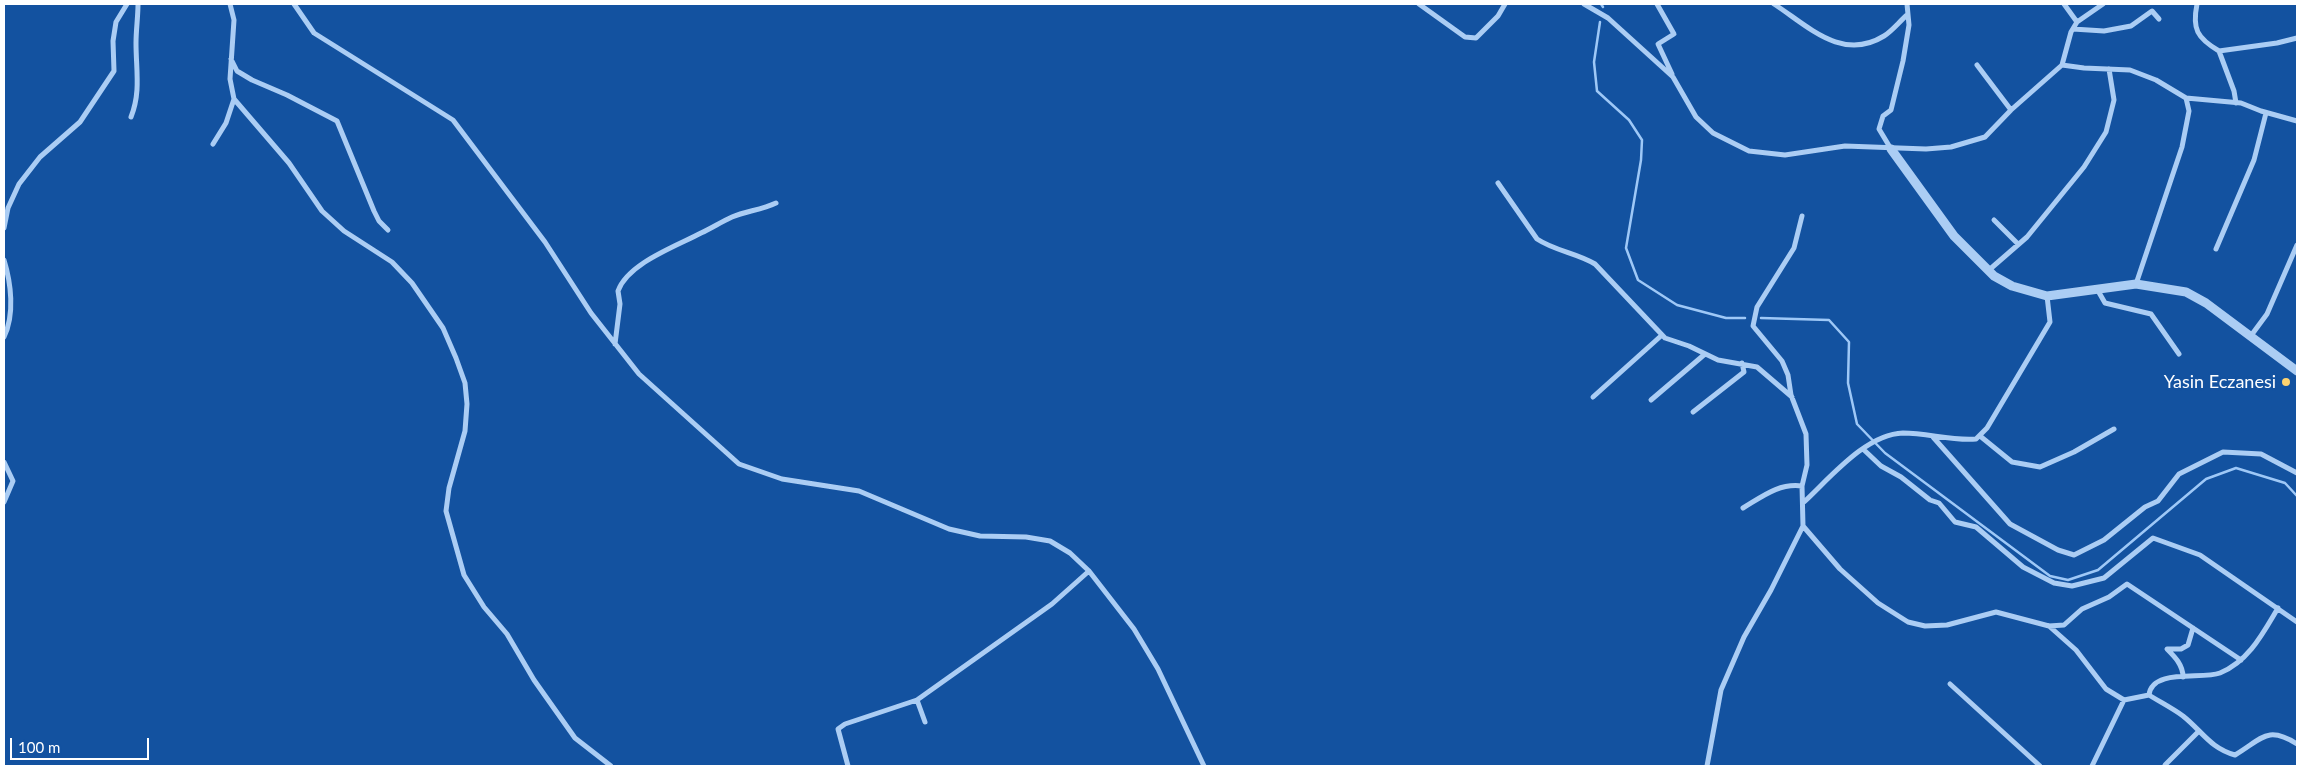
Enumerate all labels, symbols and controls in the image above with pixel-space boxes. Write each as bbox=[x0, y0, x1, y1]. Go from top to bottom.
place label: Yasin Eczanesi bbox=[2164, 371, 2276, 393]
marker: Yasin Eczanesi bbox=[2280, 376, 2292, 388]
scale bar bbox=[12, 728, 151, 760]
text: 100 m bbox=[18, 738, 60, 756]

